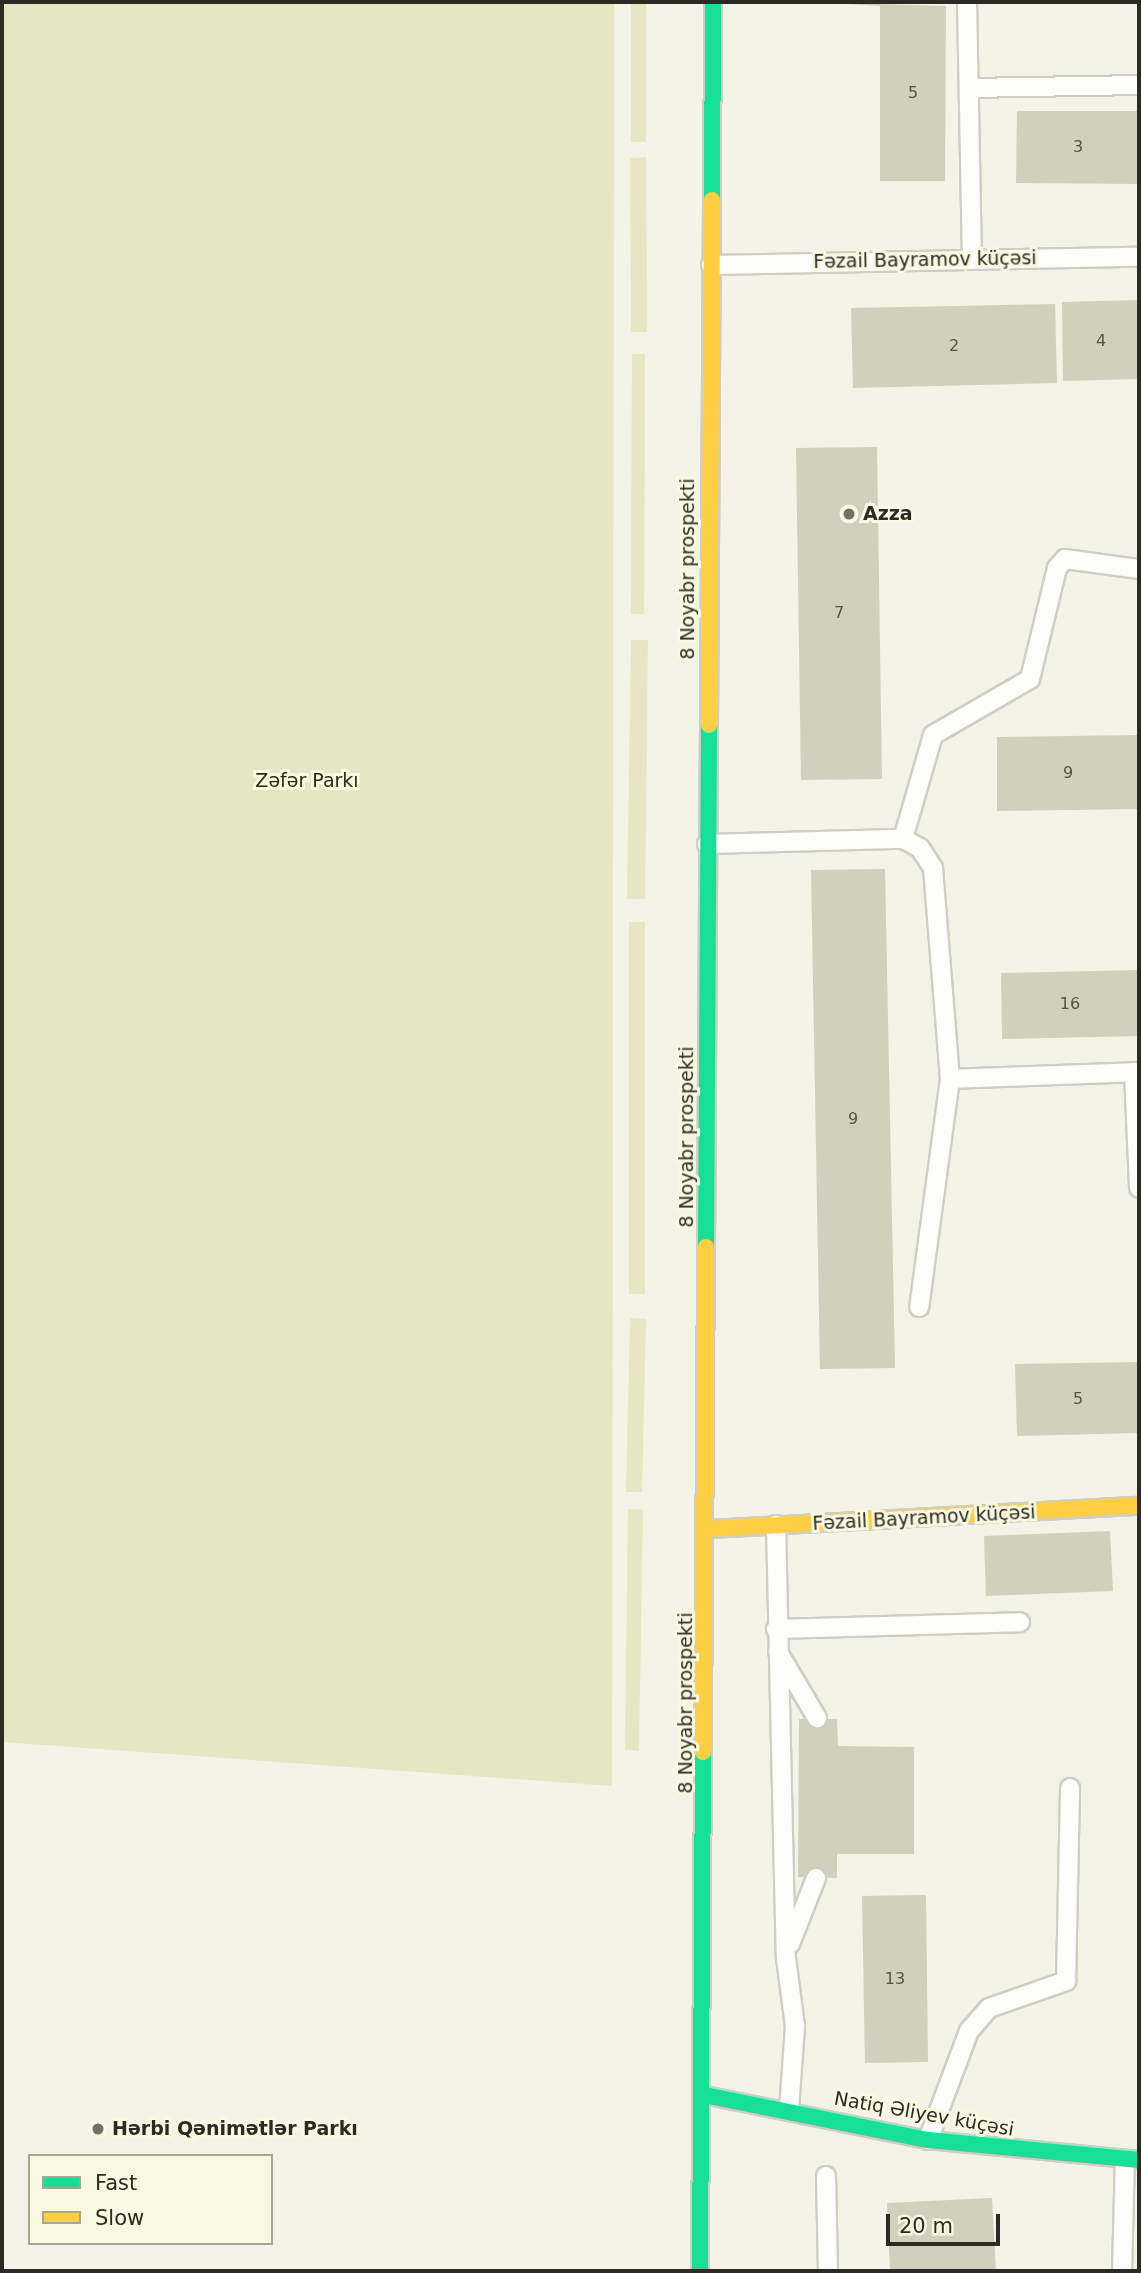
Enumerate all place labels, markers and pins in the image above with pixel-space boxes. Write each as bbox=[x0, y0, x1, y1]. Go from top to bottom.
place label: Azza bbox=[863, 503, 913, 525]
marker: Azza bbox=[841, 506, 857, 522]
place label: Hərbi Qənimətlər Parkı bbox=[112, 2118, 358, 2140]
marker: Hərbi Qənimətlər Parkı bbox=[90, 2121, 106, 2137]

